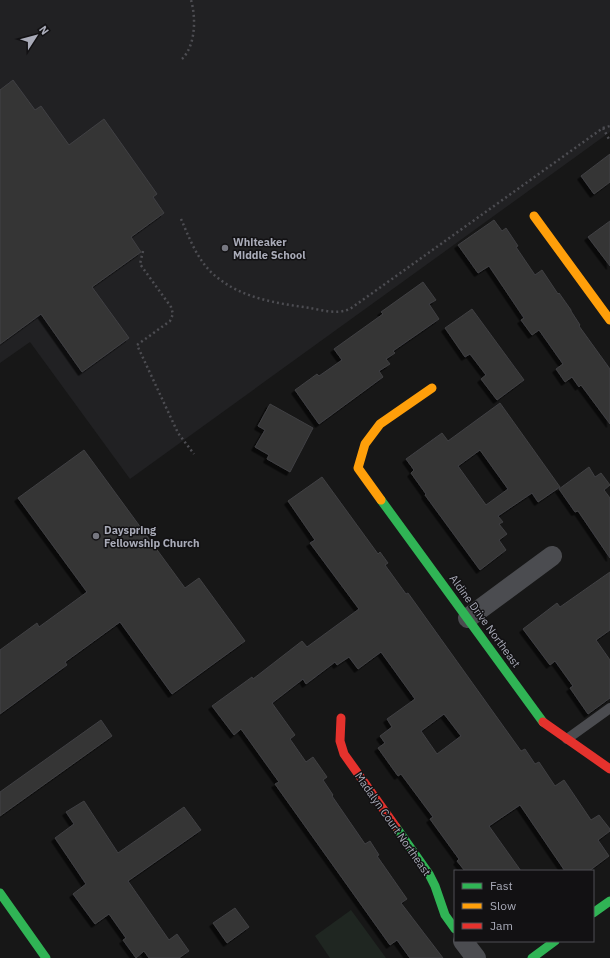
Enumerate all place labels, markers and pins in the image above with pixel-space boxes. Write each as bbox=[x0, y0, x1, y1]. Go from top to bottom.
place label: Whiteaker Middle School bbox=[233, 235, 306, 262]
marker: Whiteaker Middle School bbox=[220, 243, 230, 253]
place label: Dayspring Fellowship Church bbox=[104, 523, 200, 550]
marker: Dayspring Fellowship Church bbox=[91, 531, 101, 541]

